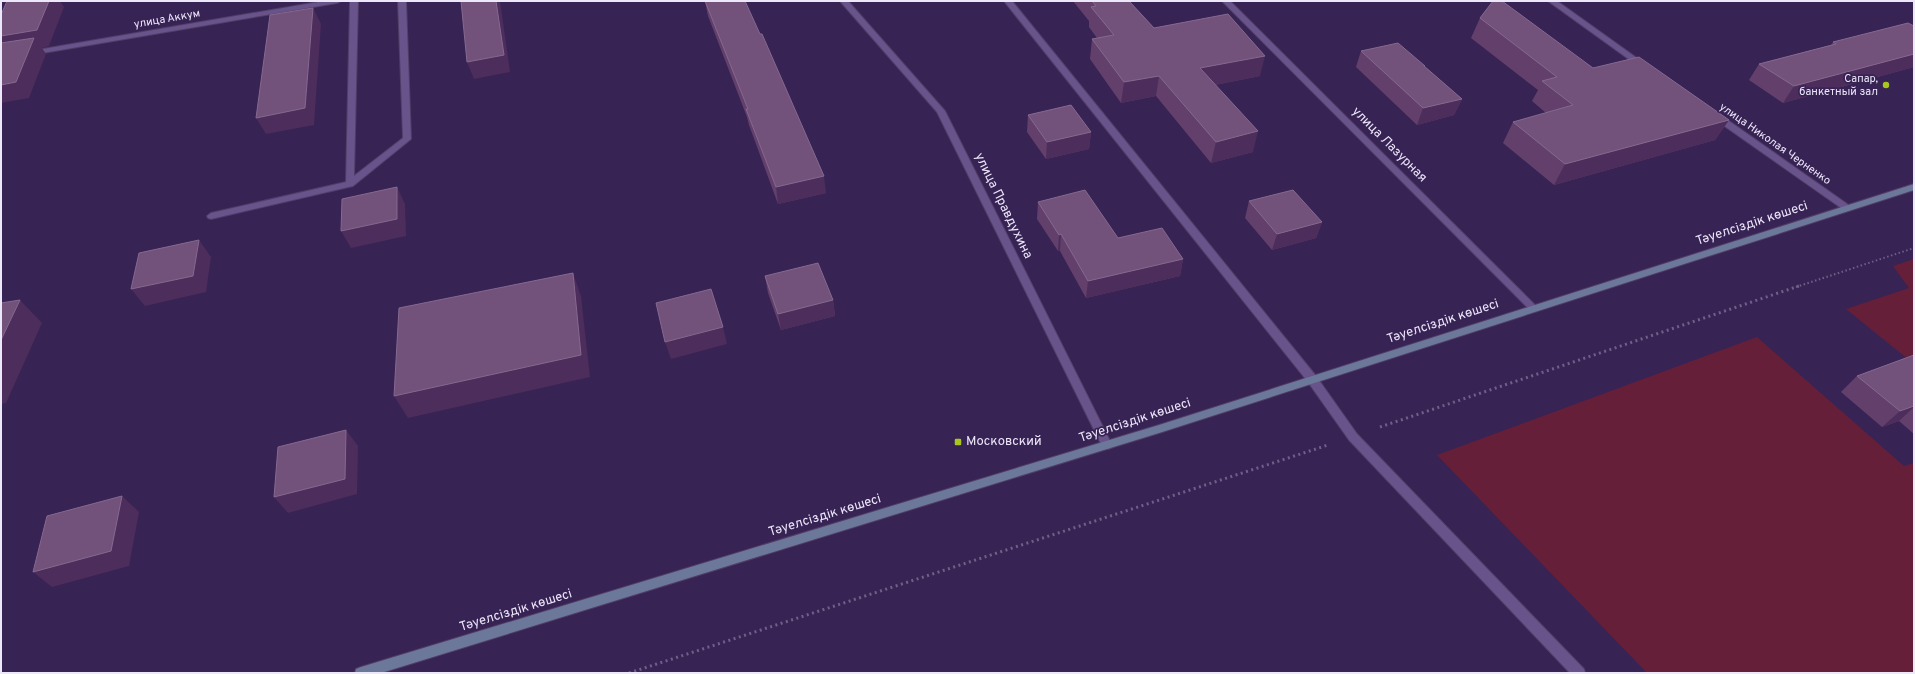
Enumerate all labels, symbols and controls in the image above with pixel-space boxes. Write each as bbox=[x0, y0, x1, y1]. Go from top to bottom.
street label: улица Аккум bbox=[133, 6, 201, 32]
place label: Сапар, банкетный зал bbox=[1799, 72, 1879, 99]
marker: Сапар, банкетный зал bbox=[1881, 80, 1891, 90]
street label: улица Николая Черненко bbox=[1716, 100, 1834, 188]
street label: улица Лазурная bbox=[1348, 104, 1430, 186]
street label: улица Правдухина bbox=[970, 150, 1036, 262]
street label: Тәуелсіздік көшесі bbox=[1694, 198, 1810, 250]
street label: Тәуелсіздік көшесі bbox=[1385, 296, 1501, 348]
street label: Тәуелсіздік көшесі bbox=[1077, 395, 1193, 447]
place label: Московский bbox=[966, 434, 1042, 450]
marker: Московский bbox=[953, 437, 963, 447]
street label: Тәуелсіздік көшесі bbox=[767, 491, 883, 541]
street label: Тәуелсіздік көшесі bbox=[458, 586, 574, 636]

